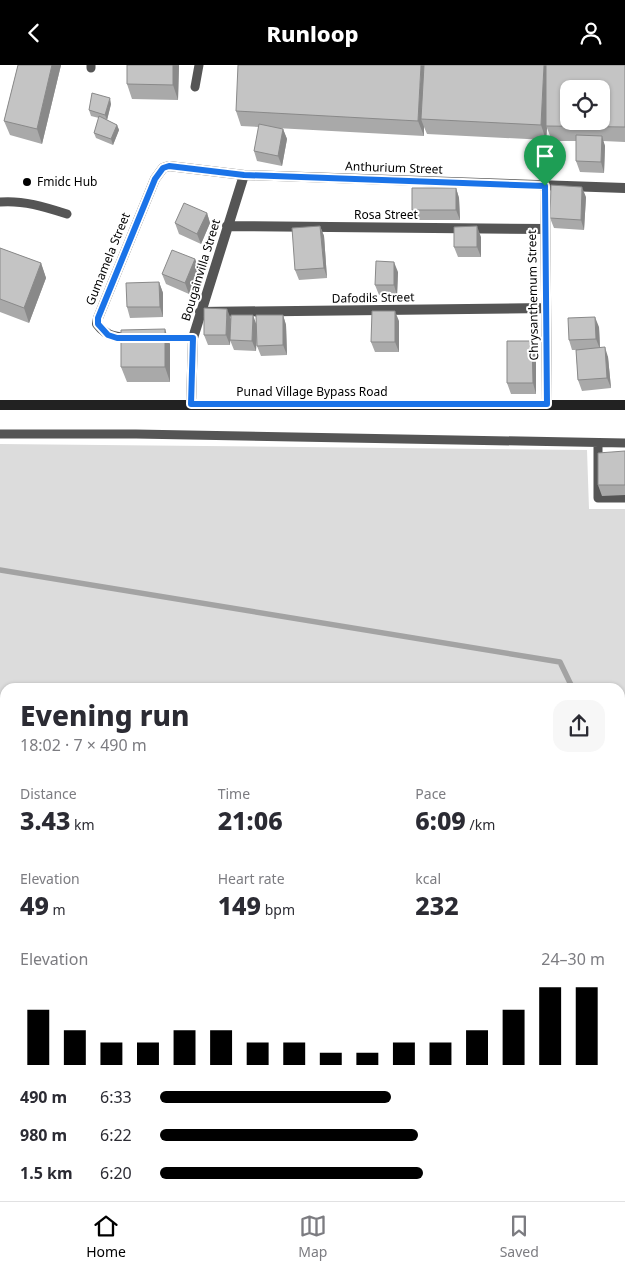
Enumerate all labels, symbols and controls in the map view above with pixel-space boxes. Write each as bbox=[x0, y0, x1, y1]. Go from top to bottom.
text: Runloop bbox=[266, 18, 359, 48]
icon: back bbox=[20, 19, 48, 47]
icon: person bbox=[577, 19, 605, 47]
map controls bbox=[560, 80, 610, 130]
button: locate bbox=[560, 80, 610, 130]
pin bbox=[524, 135, 566, 186]
icon: arrive bbox=[531, 142, 559, 170]
street label: Anthurium Street bbox=[345, 157, 444, 178]
place label: Fmidc Hub bbox=[37, 173, 98, 190]
marker: Fmidc Hub bbox=[21, 176, 33, 188]
street label: Rosa Street bbox=[354, 206, 419, 223]
street label: Gumamela Street bbox=[81, 209, 134, 308]
street label: Bougainvilla Street bbox=[177, 216, 224, 323]
street label: Chrysanthemum Street bbox=[523, 229, 542, 361]
street label: Dafodils Street bbox=[331, 288, 415, 307]
street label: Punad Village Bypass Road bbox=[236, 383, 388, 400]
text: Evening run bbox=[20, 696, 189, 734]
button: share bbox=[553, 700, 605, 752]
text: 18:02 · 7 × 490 m bbox=[20, 734, 147, 756]
text: Distance bbox=[20, 784, 77, 803]
text: Time bbox=[218, 784, 250, 803]
text: Pace bbox=[415, 784, 446, 803]
text: 3.43 bbox=[20, 803, 70, 837]
text: 21:06 bbox=[218, 803, 283, 837]
text: 6:09 bbox=[415, 803, 466, 837]
text: km bbox=[70, 815, 95, 834]
text: /km bbox=[466, 815, 495, 834]
text: Elevation bbox=[20, 869, 80, 888]
text: Heart rate bbox=[218, 869, 285, 888]
text: kcal bbox=[415, 869, 441, 888]
text: 49 bbox=[20, 888, 49, 922]
text: 149 bbox=[218, 888, 261, 922]
text: 232 bbox=[415, 888, 459, 922]
text: m bbox=[49, 900, 66, 919]
text: bpm bbox=[261, 900, 295, 919]
text: Elevation bbox=[20, 948, 88, 970]
text: 24–30 m bbox=[541, 948, 605, 970]
text: 490 m bbox=[20, 1086, 67, 1108]
text: 6:33 bbox=[100, 1086, 132, 1108]
text: 980 m bbox=[20, 1124, 67, 1146]
text: 6:22 bbox=[100, 1124, 132, 1146]
text: 1.5 km bbox=[20, 1162, 72, 1184]
text: 6:20 bbox=[100, 1162, 132, 1184]
tab: Home bbox=[86, 1212, 126, 1261]
tab: Map bbox=[298, 1212, 327, 1261]
tab: Saved bbox=[500, 1212, 539, 1261]

